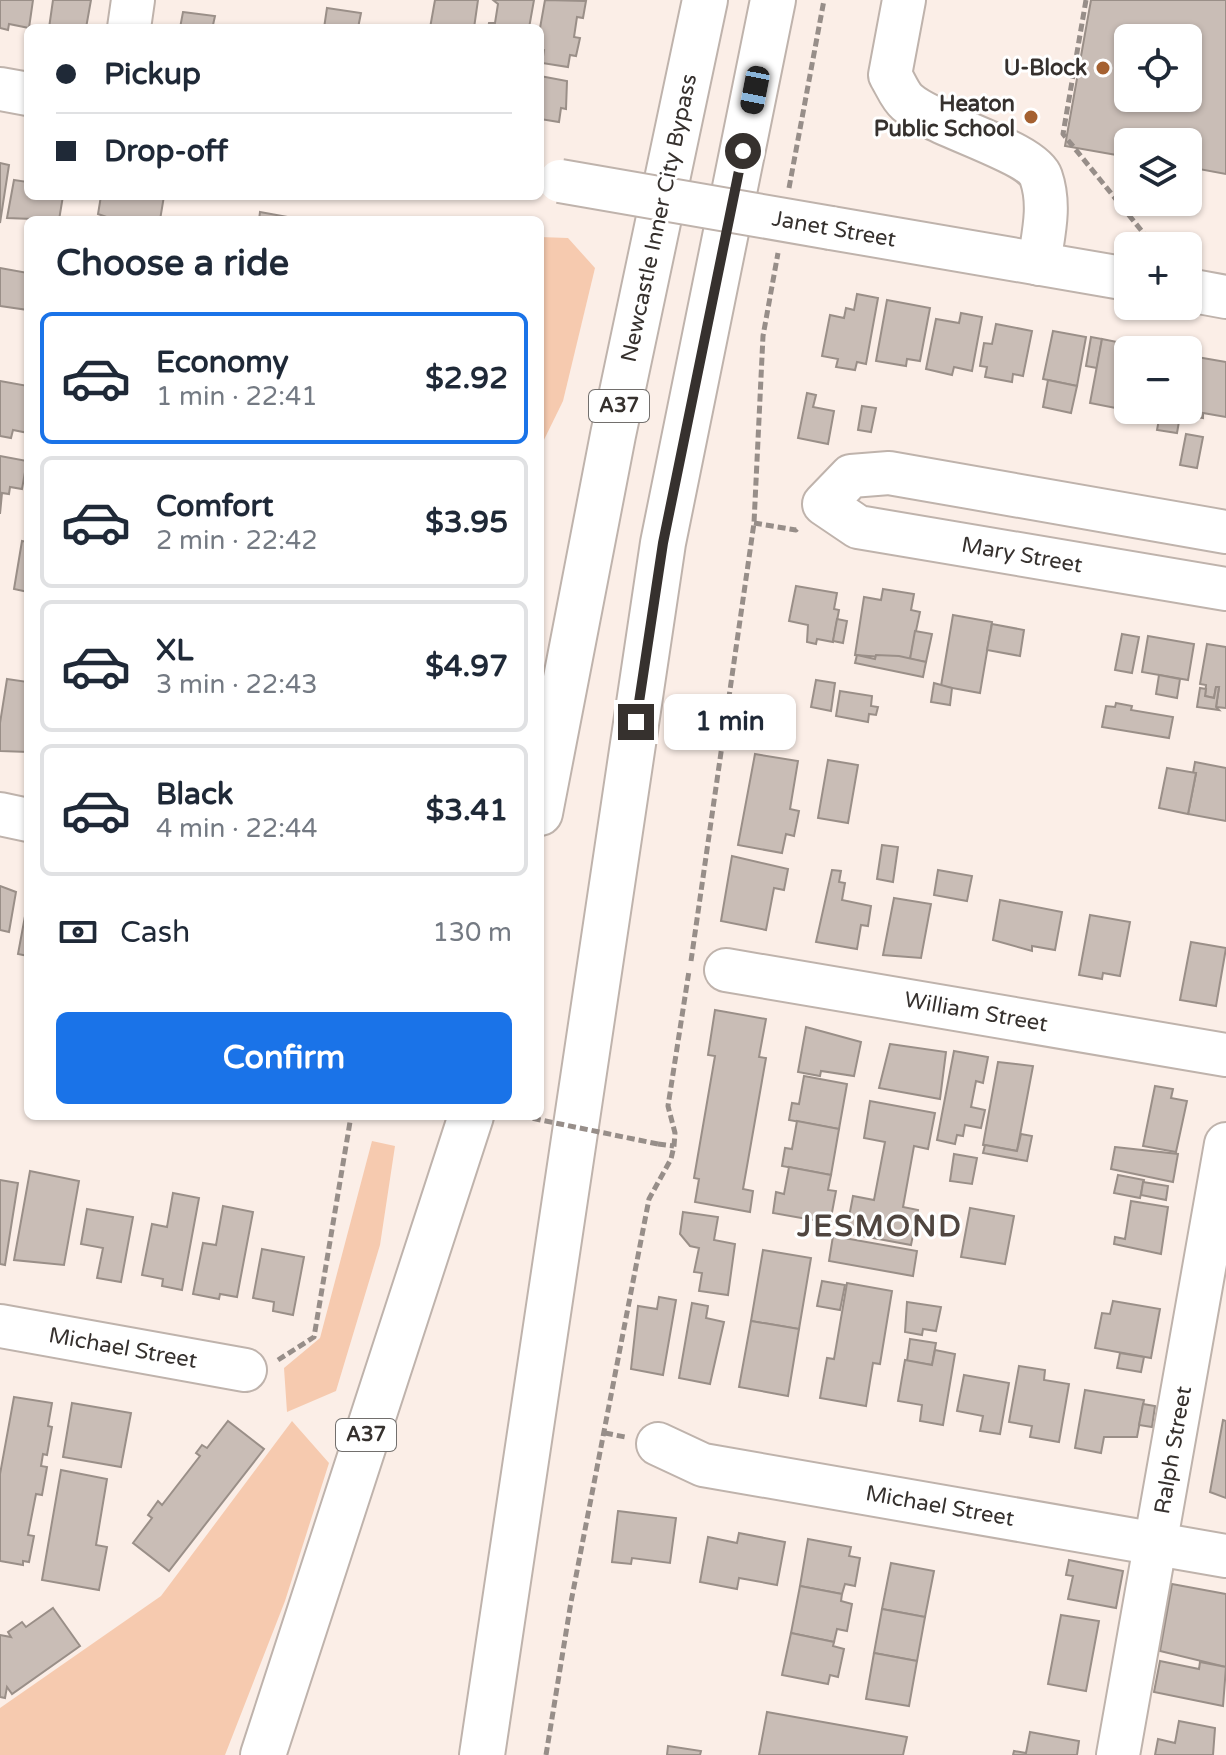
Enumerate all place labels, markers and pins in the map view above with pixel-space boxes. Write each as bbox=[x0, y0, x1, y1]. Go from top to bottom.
place label: U-Block bbox=[1004, 55, 1087, 81]
marker: U-Block bbox=[1094, 59, 1112, 77]
place label: Heaton Public School bbox=[874, 91, 1015, 142]
marker: Heaton Public School bbox=[1022, 108, 1040, 126]

